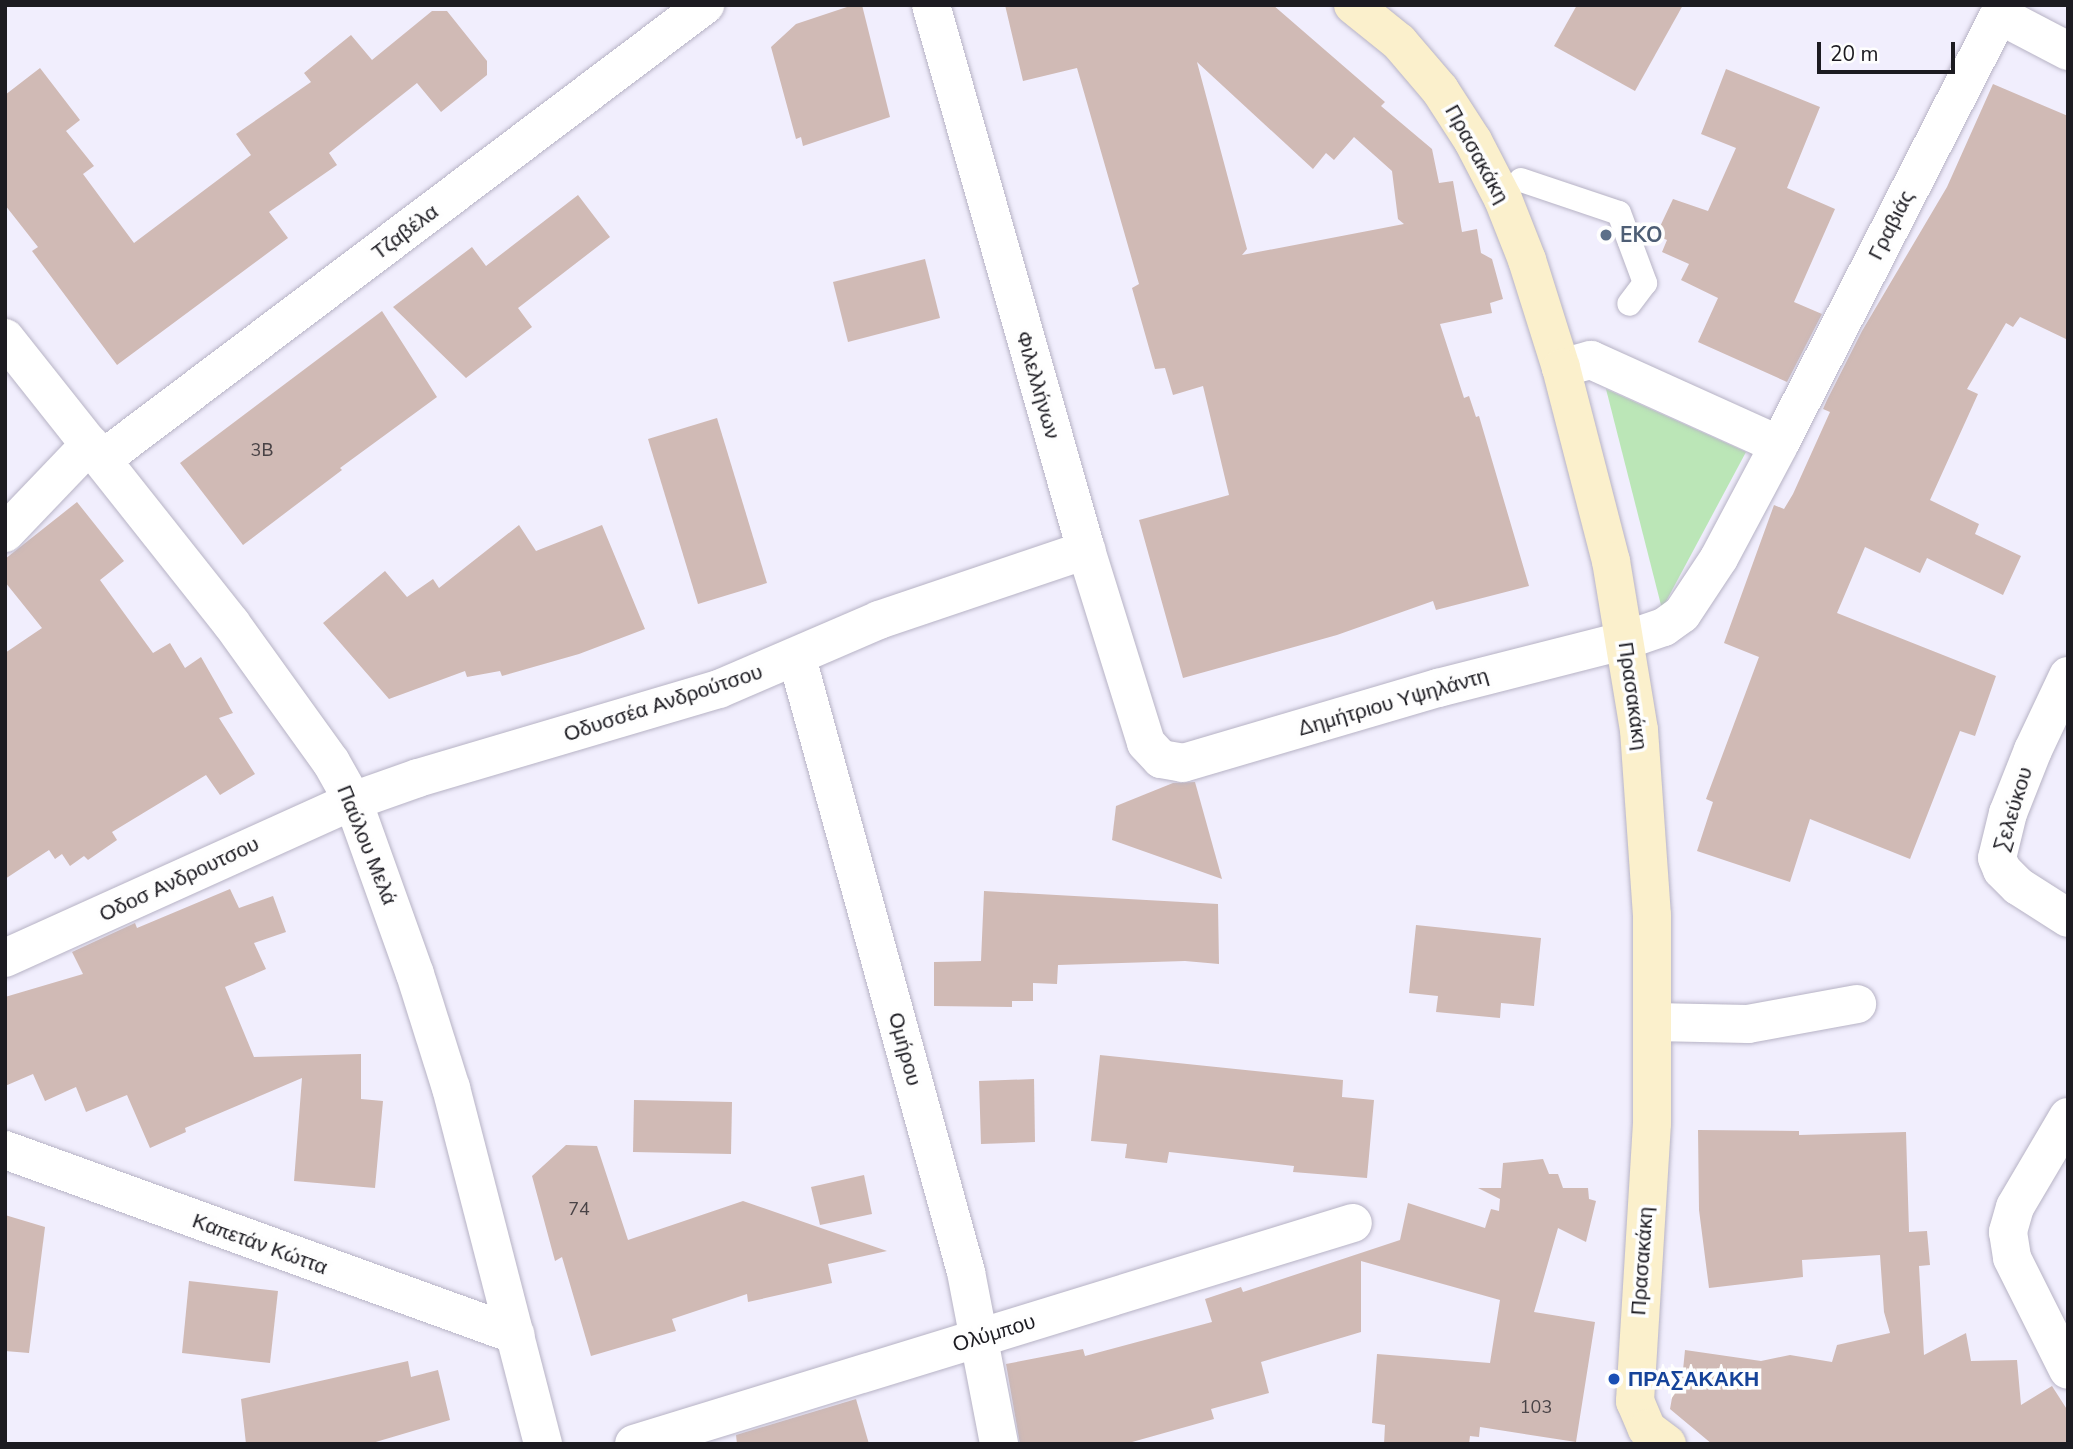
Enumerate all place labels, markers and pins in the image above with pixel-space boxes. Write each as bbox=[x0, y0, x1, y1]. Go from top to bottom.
place label: EKO bbox=[1620, 222, 1662, 248]
marker: EKO bbox=[1598, 227, 1614, 243]
place label: ΠΡΑΣΑΚΑΚΗ bbox=[1628, 1366, 1759, 1392]
marker: ΠΡΑΣΑΚΑΚΗ bbox=[1606, 1371, 1622, 1387]

